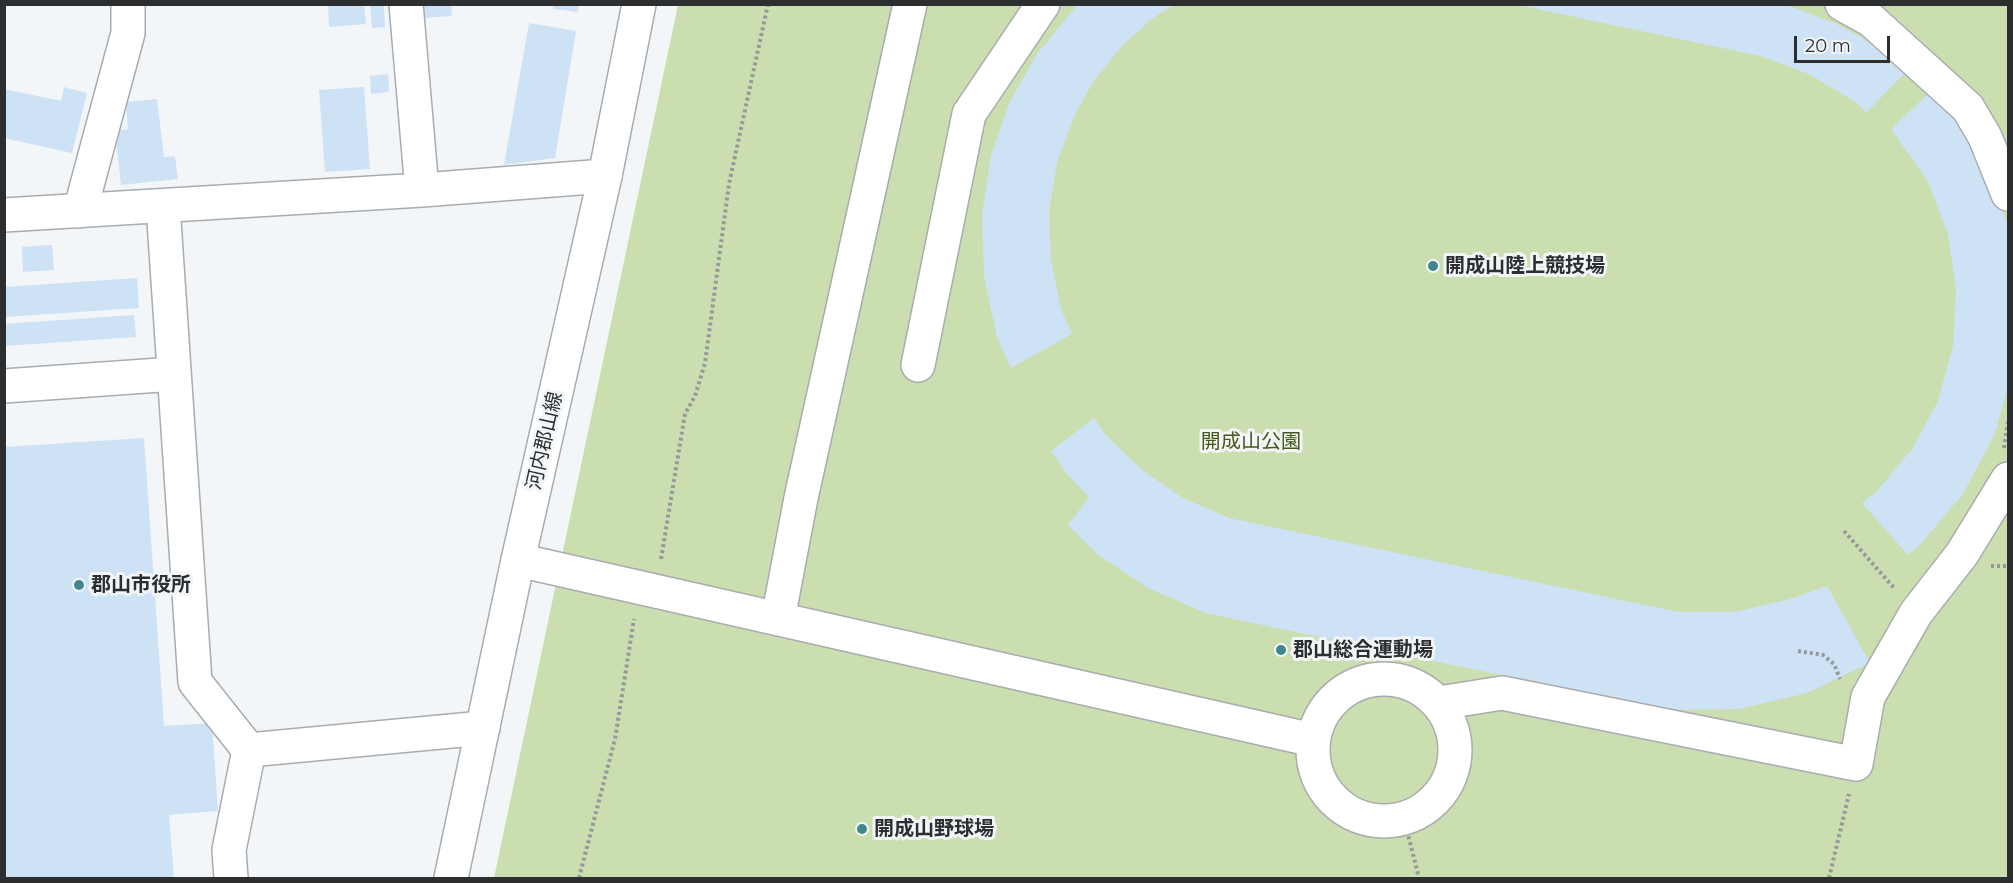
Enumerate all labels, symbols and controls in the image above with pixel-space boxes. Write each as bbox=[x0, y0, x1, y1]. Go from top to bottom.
scale bar bbox=[1797, 24, 1893, 62]
text: 20 m bbox=[1805, 35, 1851, 57]
place label: 開成山陸上競技場 bbox=[1445, 254, 1605, 278]
marker: 開成山陸上競技場 bbox=[1426, 259, 1440, 273]
street label: 河内郡山線 bbox=[522, 390, 568, 492]
park label: 開成山公園 bbox=[1201, 430, 1301, 454]
place label: 郡山市役所 bbox=[91, 573, 191, 597]
marker: 郡山市役所 bbox=[72, 578, 86, 592]
place label: 郡山総合運動場 bbox=[1293, 638, 1433, 662]
marker: 郡山総合運動場 bbox=[1274, 643, 1288, 657]
place label: 開成山野球場 bbox=[874, 817, 994, 841]
marker: 開成山野球場 bbox=[855, 822, 869, 836]

